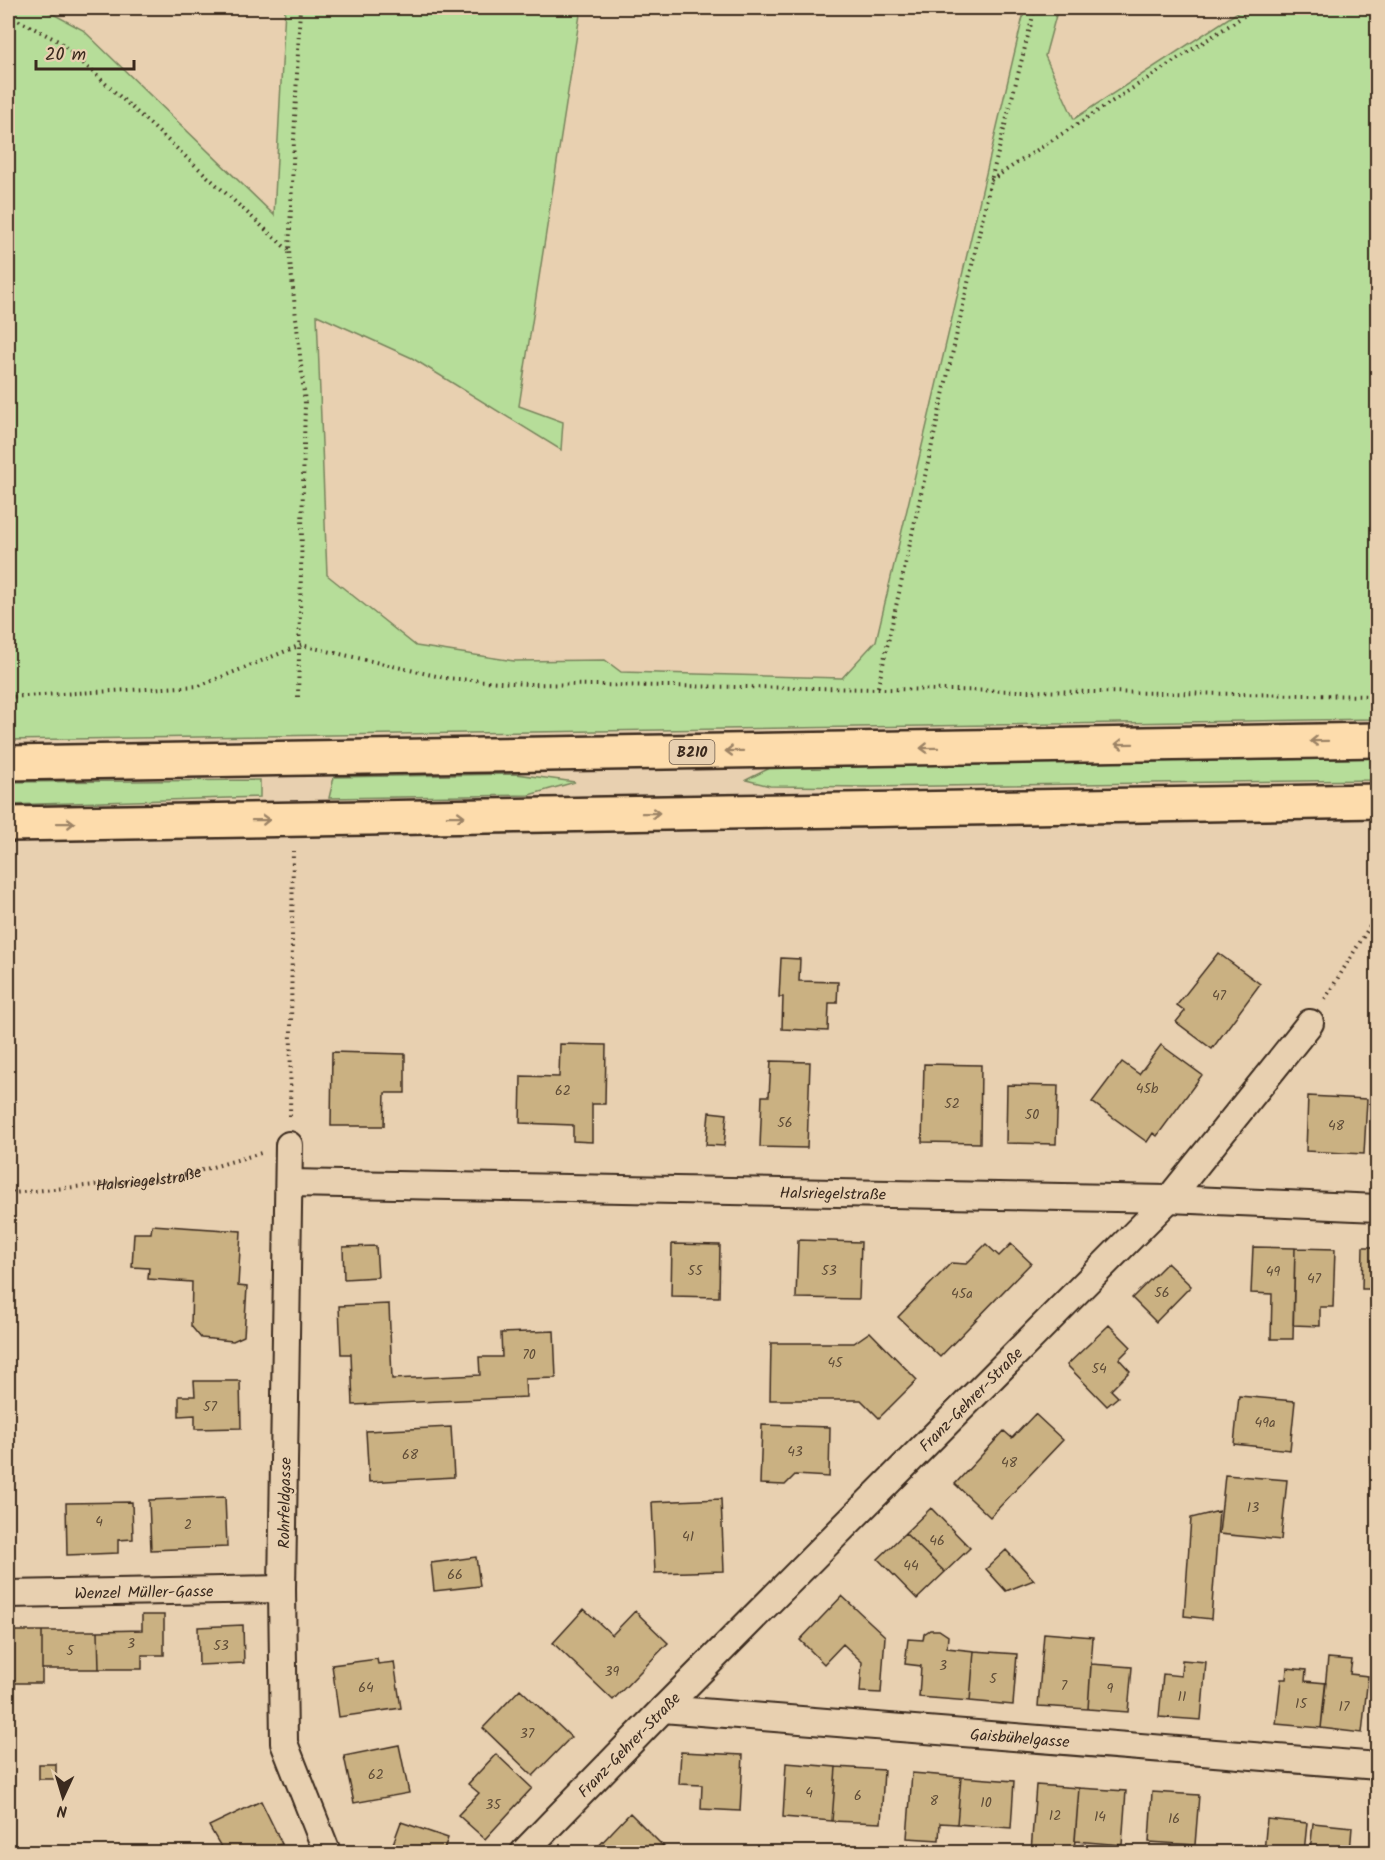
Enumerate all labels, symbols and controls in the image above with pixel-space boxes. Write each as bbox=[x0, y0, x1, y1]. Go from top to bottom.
scale bar bbox=[36, 33, 134, 71]
text: 20 m bbox=[45, 41, 86, 70]
one-way arrow bbox=[1310, 735, 1330, 747]
one-way arrow bbox=[1115, 738, 1135, 750]
road number: B210 bbox=[670, 740, 714, 764]
one-way arrow bbox=[920, 742, 940, 753]
one-way arrow bbox=[725, 745, 745, 757]
one-way arrow bbox=[640, 807, 660, 819]
one-way arrow bbox=[445, 810, 465, 822]
one-way arrow bbox=[250, 814, 270, 825]
one-way arrow bbox=[55, 817, 75, 829]
house number: 47 bbox=[1212, 985, 1227, 1007]
house number: 45b bbox=[1136, 1078, 1159, 1100]
house number: 62 bbox=[555, 1080, 571, 1102]
house number: 52 bbox=[944, 1093, 960, 1115]
house number: 50 bbox=[1025, 1104, 1039, 1126]
house number: 56 bbox=[777, 1112, 793, 1134]
house number: 48 bbox=[1328, 1115, 1345, 1137]
street label: Halsriegelstraße bbox=[95, 1160, 205, 1199]
street label: Halsriegelstraße bbox=[779, 1181, 886, 1208]
house number: 55 bbox=[687, 1260, 704, 1282]
house number: 53 bbox=[821, 1260, 837, 1282]
house number: 49 bbox=[1266, 1261, 1280, 1283]
house number: 47 bbox=[1307, 1268, 1322, 1290]
house number: 56 bbox=[1154, 1282, 1170, 1304]
house number: 45a bbox=[951, 1283, 973, 1305]
street label: Franz-Gehrer-Straße bbox=[914, 1342, 1029, 1458]
house number: 70 bbox=[522, 1344, 536, 1366]
house number: 45 bbox=[827, 1352, 844, 1374]
house number: 54 bbox=[1091, 1358, 1107, 1380]
house number: 57 bbox=[203, 1396, 218, 1418]
house number: 49a bbox=[1254, 1412, 1276, 1434]
house number: 43 bbox=[787, 1441, 803, 1463]
house number: 68 bbox=[402, 1444, 419, 1466]
house number: 48 bbox=[1001, 1452, 1018, 1474]
street label: Rohrfeldgasse bbox=[272, 1457, 299, 1549]
house number: 13 bbox=[1247, 1497, 1259, 1519]
house number: 4 bbox=[95, 1511, 103, 1533]
house number: 2 bbox=[184, 1514, 192, 1536]
house number: 41 bbox=[682, 1526, 694, 1548]
house number: 46 bbox=[929, 1530, 945, 1552]
house number: 44 bbox=[903, 1555, 919, 1577]
house number: 66 bbox=[447, 1564, 463, 1586]
street label: Wenzel Müller-Gasse bbox=[74, 1579, 214, 1607]
house number: 3 bbox=[127, 1633, 135, 1655]
house number: 53 bbox=[213, 1635, 229, 1657]
house number: 5 bbox=[66, 1640, 75, 1662]
house number: 3 bbox=[939, 1655, 947, 1677]
house number: 39 bbox=[605, 1661, 620, 1683]
house number: 5 bbox=[989, 1668, 998, 1690]
house number: 7 bbox=[1061, 1675, 1068, 1697]
house number: 64 bbox=[358, 1677, 374, 1699]
house number: 9 bbox=[1107, 1678, 1114, 1700]
house number: 11 bbox=[1178, 1686, 1186, 1708]
street label: Franz-Gehrer-Straße bbox=[572, 1687, 687, 1804]
house number: 15 bbox=[1295, 1693, 1308, 1715]
house number: 17 bbox=[1339, 1696, 1350, 1718]
house number: 37 bbox=[520, 1723, 535, 1745]
street label: Gaisbühelgasse bbox=[969, 1723, 1070, 1755]
house number: 62 bbox=[368, 1764, 384, 1786]
north arrow bbox=[33, 1767, 93, 1827]
house number: 4 bbox=[805, 1782, 813, 1804]
house number: 6 bbox=[854, 1785, 862, 1807]
house number: 8 bbox=[930, 1790, 939, 1812]
house number: 10 bbox=[980, 1792, 992, 1814]
house number: 35 bbox=[485, 1794, 502, 1816]
text: N bbox=[56, 1798, 68, 1823]
house number: 12 bbox=[1049, 1805, 1061, 1827]
house number: 14 bbox=[1094, 1806, 1106, 1828]
house number: 16 bbox=[1168, 1808, 1180, 1830]

